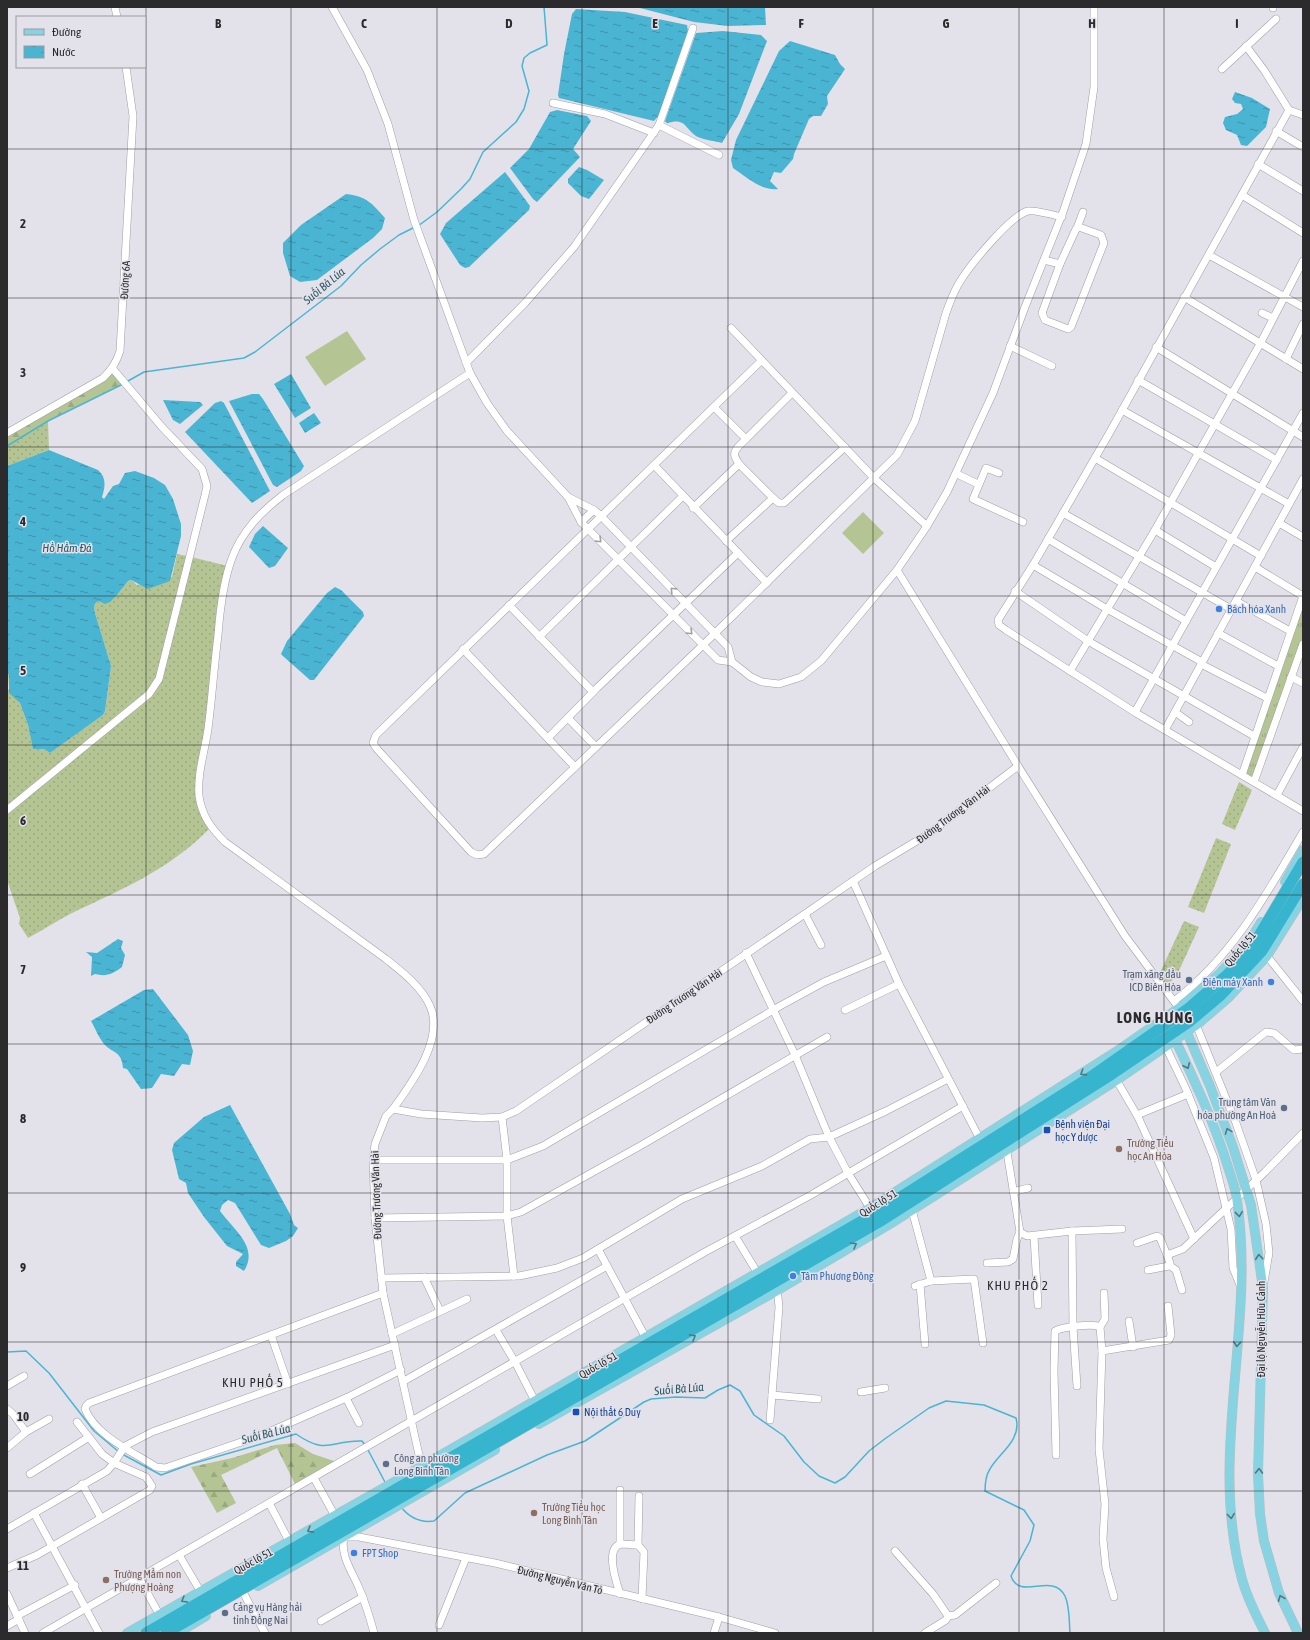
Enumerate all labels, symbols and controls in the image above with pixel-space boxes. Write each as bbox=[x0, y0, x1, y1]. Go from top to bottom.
legend bbox=[16, 16, 146, 68]
text: B bbox=[215, 16, 222, 31]
text: C bbox=[361, 16, 367, 31]
text: D bbox=[505, 16, 513, 31]
text: E bbox=[652, 16, 658, 31]
text: F bbox=[798, 16, 804, 31]
text: G bbox=[943, 16, 950, 31]
text: H bbox=[1088, 16, 1096, 31]
text: I bbox=[1235, 16, 1239, 31]
text: Đường bbox=[52, 25, 82, 39]
text: Nước bbox=[52, 45, 76, 59]
text: 2 bbox=[20, 216, 26, 231]
street label: Đường 6A bbox=[118, 260, 132, 300]
water label: Suối Bà Lúa bbox=[300, 264, 348, 308]
text: 3 bbox=[20, 365, 26, 380]
text: 4 bbox=[19, 514, 26, 529]
one-way arrow bbox=[594, 535, 601, 543]
water label: Hồ Hầm Đá bbox=[42, 541, 92, 555]
one-way arrow bbox=[670, 587, 678, 595]
place label: Bách hóa Xanh bbox=[1227, 603, 1286, 615]
marker: Bách hóa Xanh bbox=[1214, 604, 1224, 614]
one-way arrow bbox=[685, 627, 693, 635]
text: 5 bbox=[20, 663, 26, 678]
street label: Đường Trương Văn Hải bbox=[914, 783, 992, 845]
text: 6 bbox=[20, 813, 26, 828]
street label: Quốc lộ 51 bbox=[1222, 929, 1259, 970]
text: 7 bbox=[20, 962, 26, 977]
street label: Đường Trương Văn Hải bbox=[644, 966, 724, 1026]
place label: Trạm xăng dầu ICD Biên Hòa bbox=[1122, 968, 1181, 993]
marker: Trạm xăng dầu ICD Biên Hòa bbox=[1184, 975, 1194, 985]
place label: Điện máy Xanh bbox=[1203, 976, 1263, 989]
marker: Điện máy Xanh bbox=[1266, 977, 1276, 987]
district label: LONG HƯNG bbox=[1117, 1009, 1193, 1026]
one-way arrow bbox=[1182, 1061, 1190, 1069]
one-way arrow bbox=[1080, 1068, 1087, 1075]
place label: Trung tâm Văn hóa phường An Hoà bbox=[1197, 1096, 1276, 1121]
marker: Trung tâm Văn hóa phường An Hoà bbox=[1279, 1103, 1289, 1113]
text: 8 bbox=[20, 1111, 26, 1126]
place label: Bệnh viện Đại học Y dược bbox=[1055, 1118, 1110, 1144]
marker: Bệnh viện Đại học Y dược bbox=[1042, 1125, 1052, 1135]
one-way arrow bbox=[1224, 1128, 1232, 1135]
place label: Trường Tiểu học An Hòa bbox=[1127, 1136, 1174, 1163]
marker: Trường Tiểu học An Hòa bbox=[1114, 1144, 1124, 1154]
street label: Đường Trương Văn Hải bbox=[368, 1150, 384, 1240]
street label: Quốc lộ 51 bbox=[857, 1187, 900, 1220]
one-way arrow bbox=[1234, 1211, 1243, 1217]
one-way arrow bbox=[850, 1243, 857, 1250]
one-way arrow bbox=[1254, 1254, 1263, 1260]
text: 9 bbox=[20, 1260, 26, 1275]
place label: Tâm Phương Đông bbox=[801, 1270, 874, 1282]
marker: Tâm Phương Đông bbox=[788, 1271, 798, 1281]
district label: KHU PHỐ 2 bbox=[987, 1276, 1049, 1293]
street label: Đại lộ Nguyễn Hữu Cảnh bbox=[1255, 1281, 1268, 1377]
one-way arrow bbox=[689, 1335, 696, 1342]
one-way arrow bbox=[1233, 1341, 1242, 1347]
street label: Quốc lộ 51 bbox=[577, 1349, 620, 1382]
district label: KHU PHỐ 5 bbox=[222, 1373, 284, 1390]
water label: Suối Bà Lúa bbox=[653, 1380, 705, 1398]
place label: Nội thất 6 Duy bbox=[584, 1406, 641, 1419]
marker: Nội thất 6 Duy bbox=[571, 1407, 581, 1417]
text: 10 bbox=[17, 1409, 29, 1424]
water label: Suối Bà Lúa bbox=[239, 1421, 292, 1447]
place label: Công an phường Long Bình Tân bbox=[394, 1452, 459, 1477]
marker: Công an phường Long Bình Tân bbox=[381, 1459, 391, 1469]
one-way arrow bbox=[1255, 1468, 1263, 1474]
place label: Trường Tiểu học Long Bình Tân bbox=[542, 1500, 606, 1526]
marker: Trường Tiểu học Long Bình Tân bbox=[529, 1508, 539, 1518]
one-way arrow bbox=[1226, 1513, 1235, 1519]
one-way arrow bbox=[306, 1525, 314, 1532]
street label: Quốc lộ 51 bbox=[232, 1545, 275, 1577]
place label: FPT Shop bbox=[362, 1547, 399, 1559]
marker: FPT Shop bbox=[349, 1548, 359, 1558]
text: 11 bbox=[17, 1558, 29, 1573]
street label: Đường Nguyễn Văn Tỏ bbox=[516, 1564, 604, 1596]
place label: Trường Mầm non Phượng Hoàng bbox=[114, 1568, 181, 1594]
marker: Trường Mầm non Phượng Hoàng bbox=[101, 1575, 111, 1585]
one-way arrow bbox=[1278, 1594, 1286, 1601]
one-way arrow bbox=[181, 1596, 188, 1603]
place label: Cảng vụ Hàng hải tỉnh Đồng Nai bbox=[233, 1601, 302, 1626]
marker: Cảng vụ Hàng hải tỉnh Đồng Nai bbox=[220, 1608, 230, 1618]

